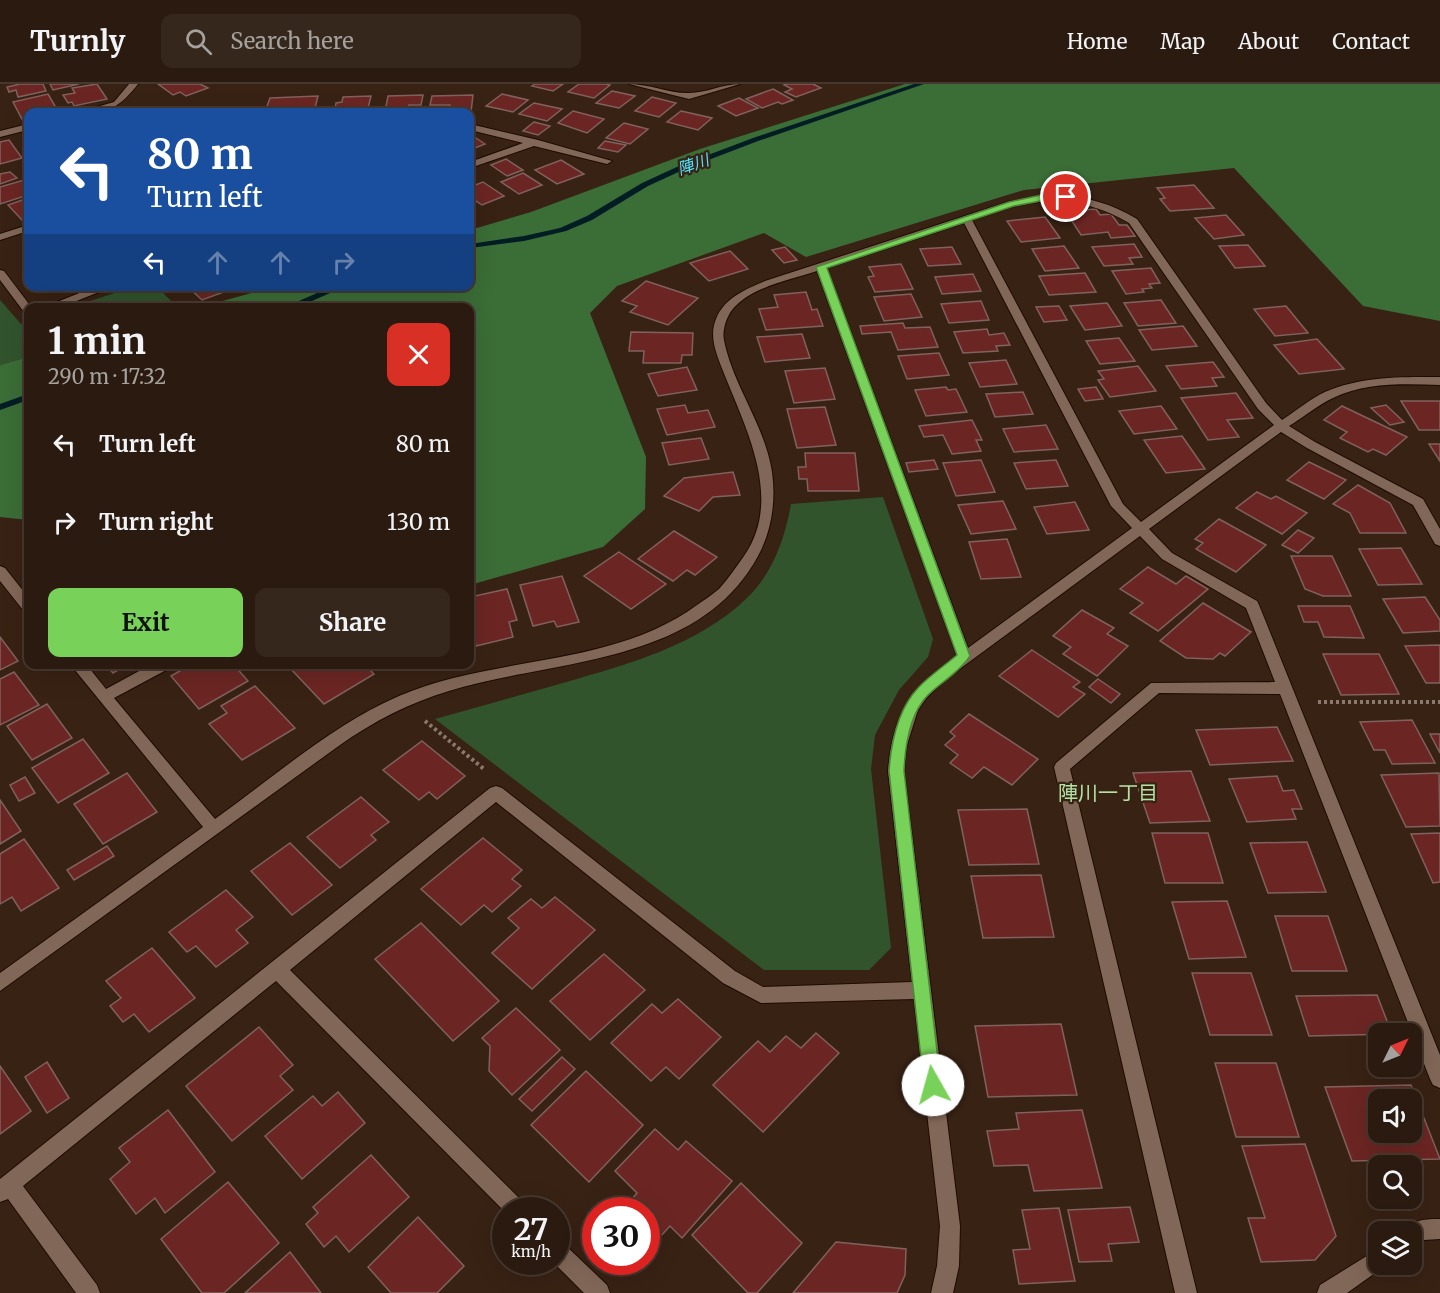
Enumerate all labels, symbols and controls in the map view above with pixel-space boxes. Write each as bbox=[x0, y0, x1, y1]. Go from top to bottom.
search box bbox=[161, 14, 581, 68]
text: Turnly bbox=[30, 23, 125, 59]
icon: search bbox=[182, 25, 215, 58]
text: Search here bbox=[230, 27, 354, 55]
text: Home bbox=[1067, 28, 1127, 55]
text: Map bbox=[1160, 28, 1205, 55]
text: About bbox=[1238, 28, 1299, 55]
text: Contact bbox=[1332, 28, 1410, 55]
text: 80 m bbox=[147, 128, 253, 180]
icon: left bbox=[48, 132, 126, 210]
water label: 陣川 bbox=[675, 149, 713, 179]
pin bbox=[1040, 171, 1091, 222]
text: Turn left bbox=[147, 180, 262, 214]
icon: arrive bbox=[1049, 180, 1082, 213]
icon: left bbox=[138, 246, 171, 279]
icon: ahead bbox=[201, 246, 234, 279]
icon: ahead bbox=[264, 246, 297, 279]
icon: right bbox=[327, 246, 360, 279]
text: 1 min bbox=[48, 319, 146, 364]
button: close bbox=[387, 323, 450, 386]
text: 290 m · 17:32 bbox=[48, 364, 166, 389]
icon: left bbox=[48, 428, 81, 461]
text: Turn left bbox=[99, 430, 196, 458]
text: 80 m bbox=[396, 430, 450, 458]
icon: right bbox=[48, 506, 81, 539]
text: Turn right bbox=[99, 508, 213, 536]
text: 130 m bbox=[387, 508, 450, 536]
button: Exit bbox=[48, 588, 243, 657]
button: Share bbox=[255, 588, 450, 657]
district label: 陣川一丁目 bbox=[1058, 780, 1158, 805]
north arrow bbox=[1368, 1023, 1422, 1077]
map controls bbox=[1368, 1023, 1422, 1275]
position arrow bbox=[901, 1053, 965, 1117]
button: sound bbox=[1368, 1089, 1422, 1143]
button: search bbox=[1368, 1155, 1422, 1209]
speed limit sign: 30 bbox=[582, 1197, 660, 1275]
text: 27 bbox=[514, 1210, 548, 1248]
button: layers bbox=[1368, 1221, 1422, 1275]
text: km/h bbox=[511, 1242, 551, 1261]

